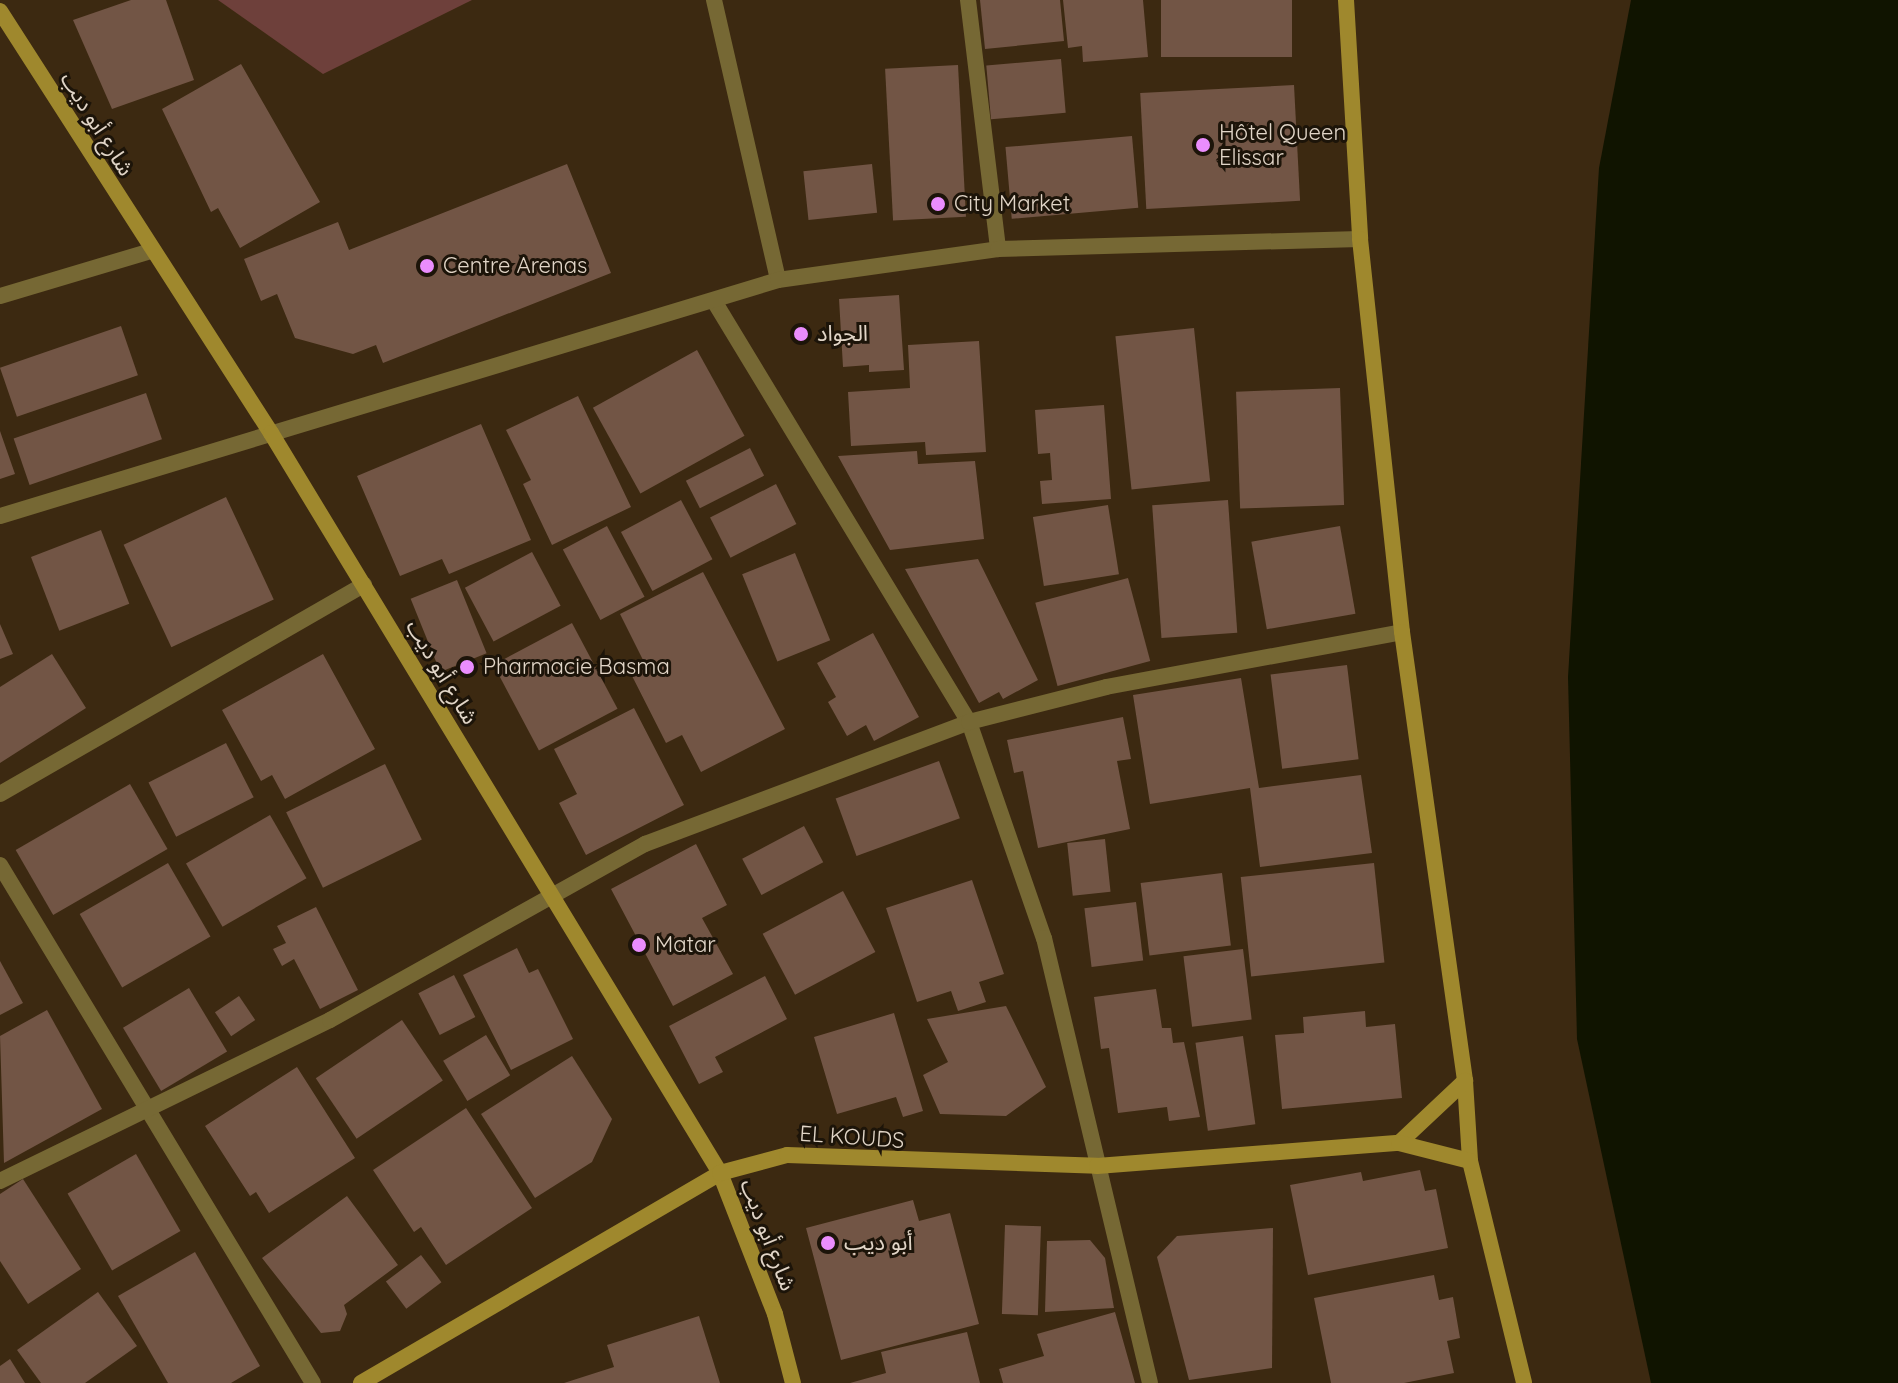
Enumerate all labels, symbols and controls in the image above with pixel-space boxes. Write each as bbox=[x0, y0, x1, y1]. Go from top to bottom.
street label: شارع أبو ديب bbox=[55, 67, 139, 181]
place label: Hôtel Queen Elissar bbox=[1219, 119, 1346, 170]
marker: Hôtel Queen Elissar bbox=[1194, 136, 1212, 154]
place label: City Market bbox=[954, 191, 1070, 217]
marker: City Market bbox=[929, 195, 947, 213]
place label: Centre Arenas bbox=[443, 253, 587, 279]
marker: Centre Arenas bbox=[418, 257, 436, 275]
place label: الجواد bbox=[817, 321, 868, 347]
marker: الجواد bbox=[792, 325, 810, 343]
street label: شارع أبو ديب bbox=[400, 615, 484, 729]
place label: Pharmacie Basma bbox=[483, 654, 670, 680]
marker: Pharmacie Basma bbox=[458, 658, 476, 676]
place label: Matar bbox=[655, 932, 716, 958]
marker: Matar bbox=[630, 936, 648, 954]
street label: EL KOUDS bbox=[799, 1120, 905, 1154]
street label: شارع أبو ديب bbox=[735, 1175, 801, 1295]
place label: أبو ديب bbox=[844, 1230, 913, 1256]
marker: أبو ديب bbox=[819, 1234, 837, 1252]

